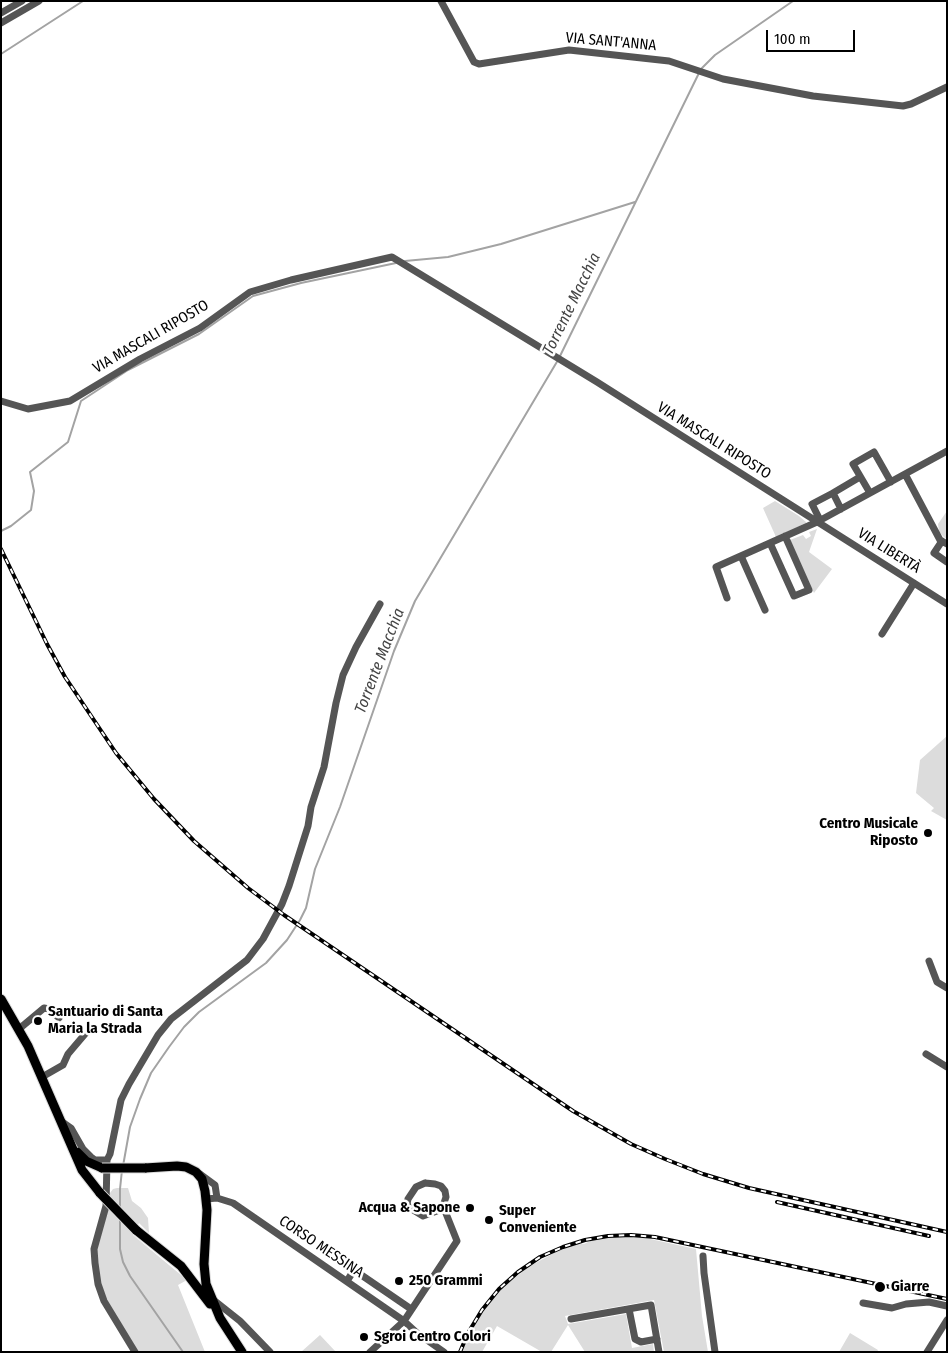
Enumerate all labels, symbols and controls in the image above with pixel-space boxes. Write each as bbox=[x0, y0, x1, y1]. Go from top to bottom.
scale bar bbox=[768, 20, 857, 52]
street label: VIA SANT'ANNA bbox=[565, 29, 657, 55]
text: 100 m bbox=[774, 30, 811, 48]
water label: Torrente Macchia bbox=[539, 250, 605, 358]
street label: VIA MASCALI RIPOSTO bbox=[90, 296, 212, 378]
street label: VIA MASCALI RIPOSTO bbox=[654, 399, 774, 483]
street label: VIA LIBERTÀ bbox=[854, 525, 924, 577]
water label: Torrente Macchia bbox=[351, 606, 409, 716]
place label: Centro Musicale Riposto bbox=[819, 815, 918, 850]
marker: Centro Musicale Riposto bbox=[922, 827, 934, 839]
place label: Santuario di Santa Maria la Strada bbox=[48, 1003, 163, 1038]
marker: Santuario di Santa Maria la Strada bbox=[32, 1015, 44, 1027]
place label: Acqua & Sapone bbox=[359, 1199, 460, 1217]
marker: Acqua & Sapone bbox=[464, 1202, 476, 1214]
place label: Super Conveniente bbox=[499, 1202, 577, 1237]
street label: CORSO MESSINA bbox=[275, 1212, 367, 1282]
marker: Super Conveniente bbox=[483, 1214, 495, 1226]
place label: 250 Grammi bbox=[409, 1272, 483, 1290]
marker: 250 Grammi bbox=[393, 1275, 405, 1287]
place label: Giarre bbox=[891, 1278, 929, 1296]
marker: Giarre bbox=[873, 1280, 887, 1294]
place label: Sgroi Centro Colori bbox=[374, 1328, 491, 1346]
marker: Sgroi Centro Colori bbox=[358, 1331, 370, 1343]

